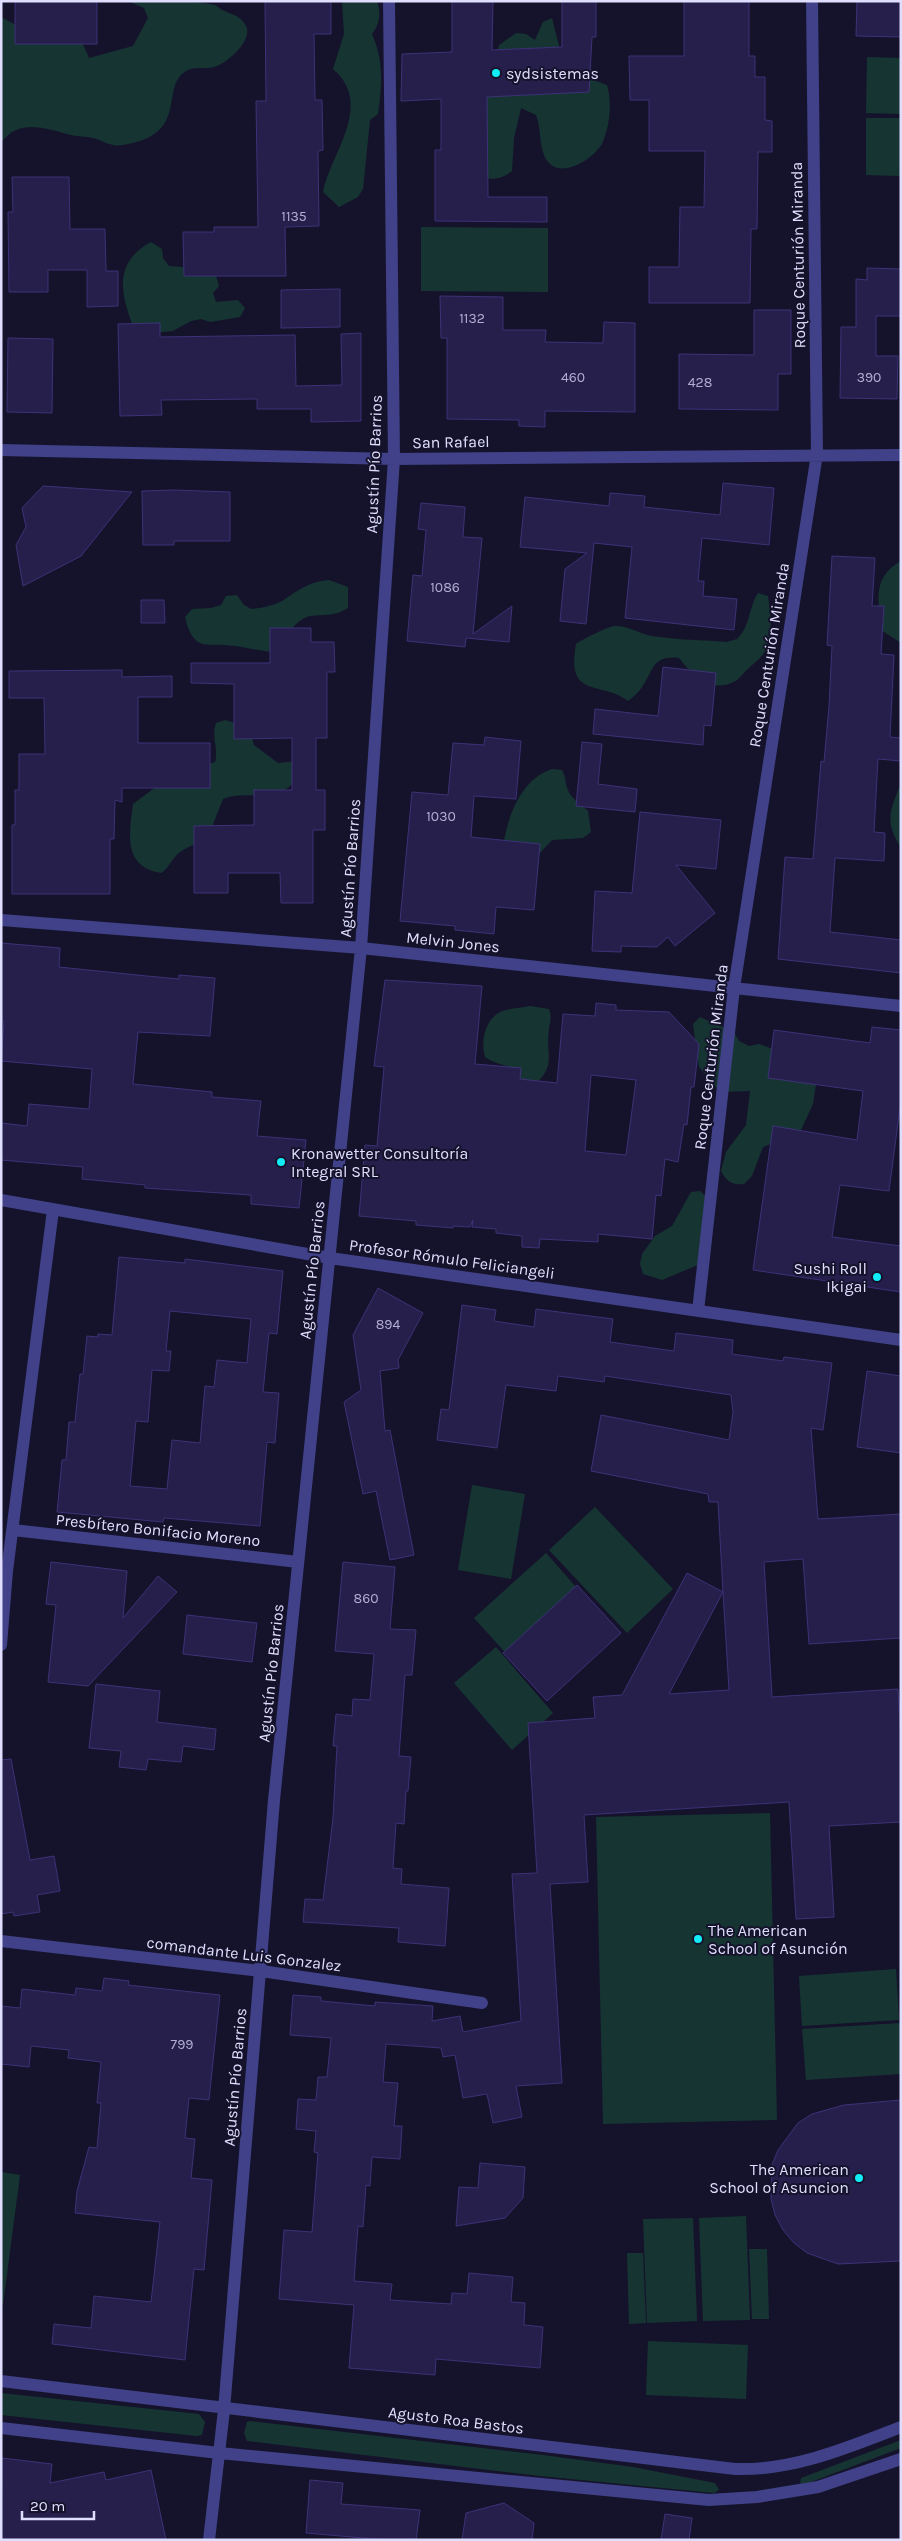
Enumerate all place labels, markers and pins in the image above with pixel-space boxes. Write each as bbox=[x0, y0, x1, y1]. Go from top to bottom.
place label: sydsistemas bbox=[506, 64, 599, 83]
marker: sydsistemas bbox=[490, 67, 502, 79]
place label: Kronawetter Consultoría Integral SRL bbox=[291, 1144, 468, 1181]
marker: Kronawetter Consultoría Integral SRL bbox=[275, 1156, 287, 1168]
place label: Sushi Roll Ikigai bbox=[794, 1259, 867, 1296]
marker: Sushi Roll Ikigai bbox=[871, 1271, 883, 1283]
place label: The American School of Asunción bbox=[708, 1921, 848, 1958]
marker: The American School of Asunción bbox=[692, 1933, 704, 1945]
place label: The American School of Asuncion bbox=[709, 2160, 849, 2197]
marker: The American School of Asuncion bbox=[853, 2172, 865, 2184]

